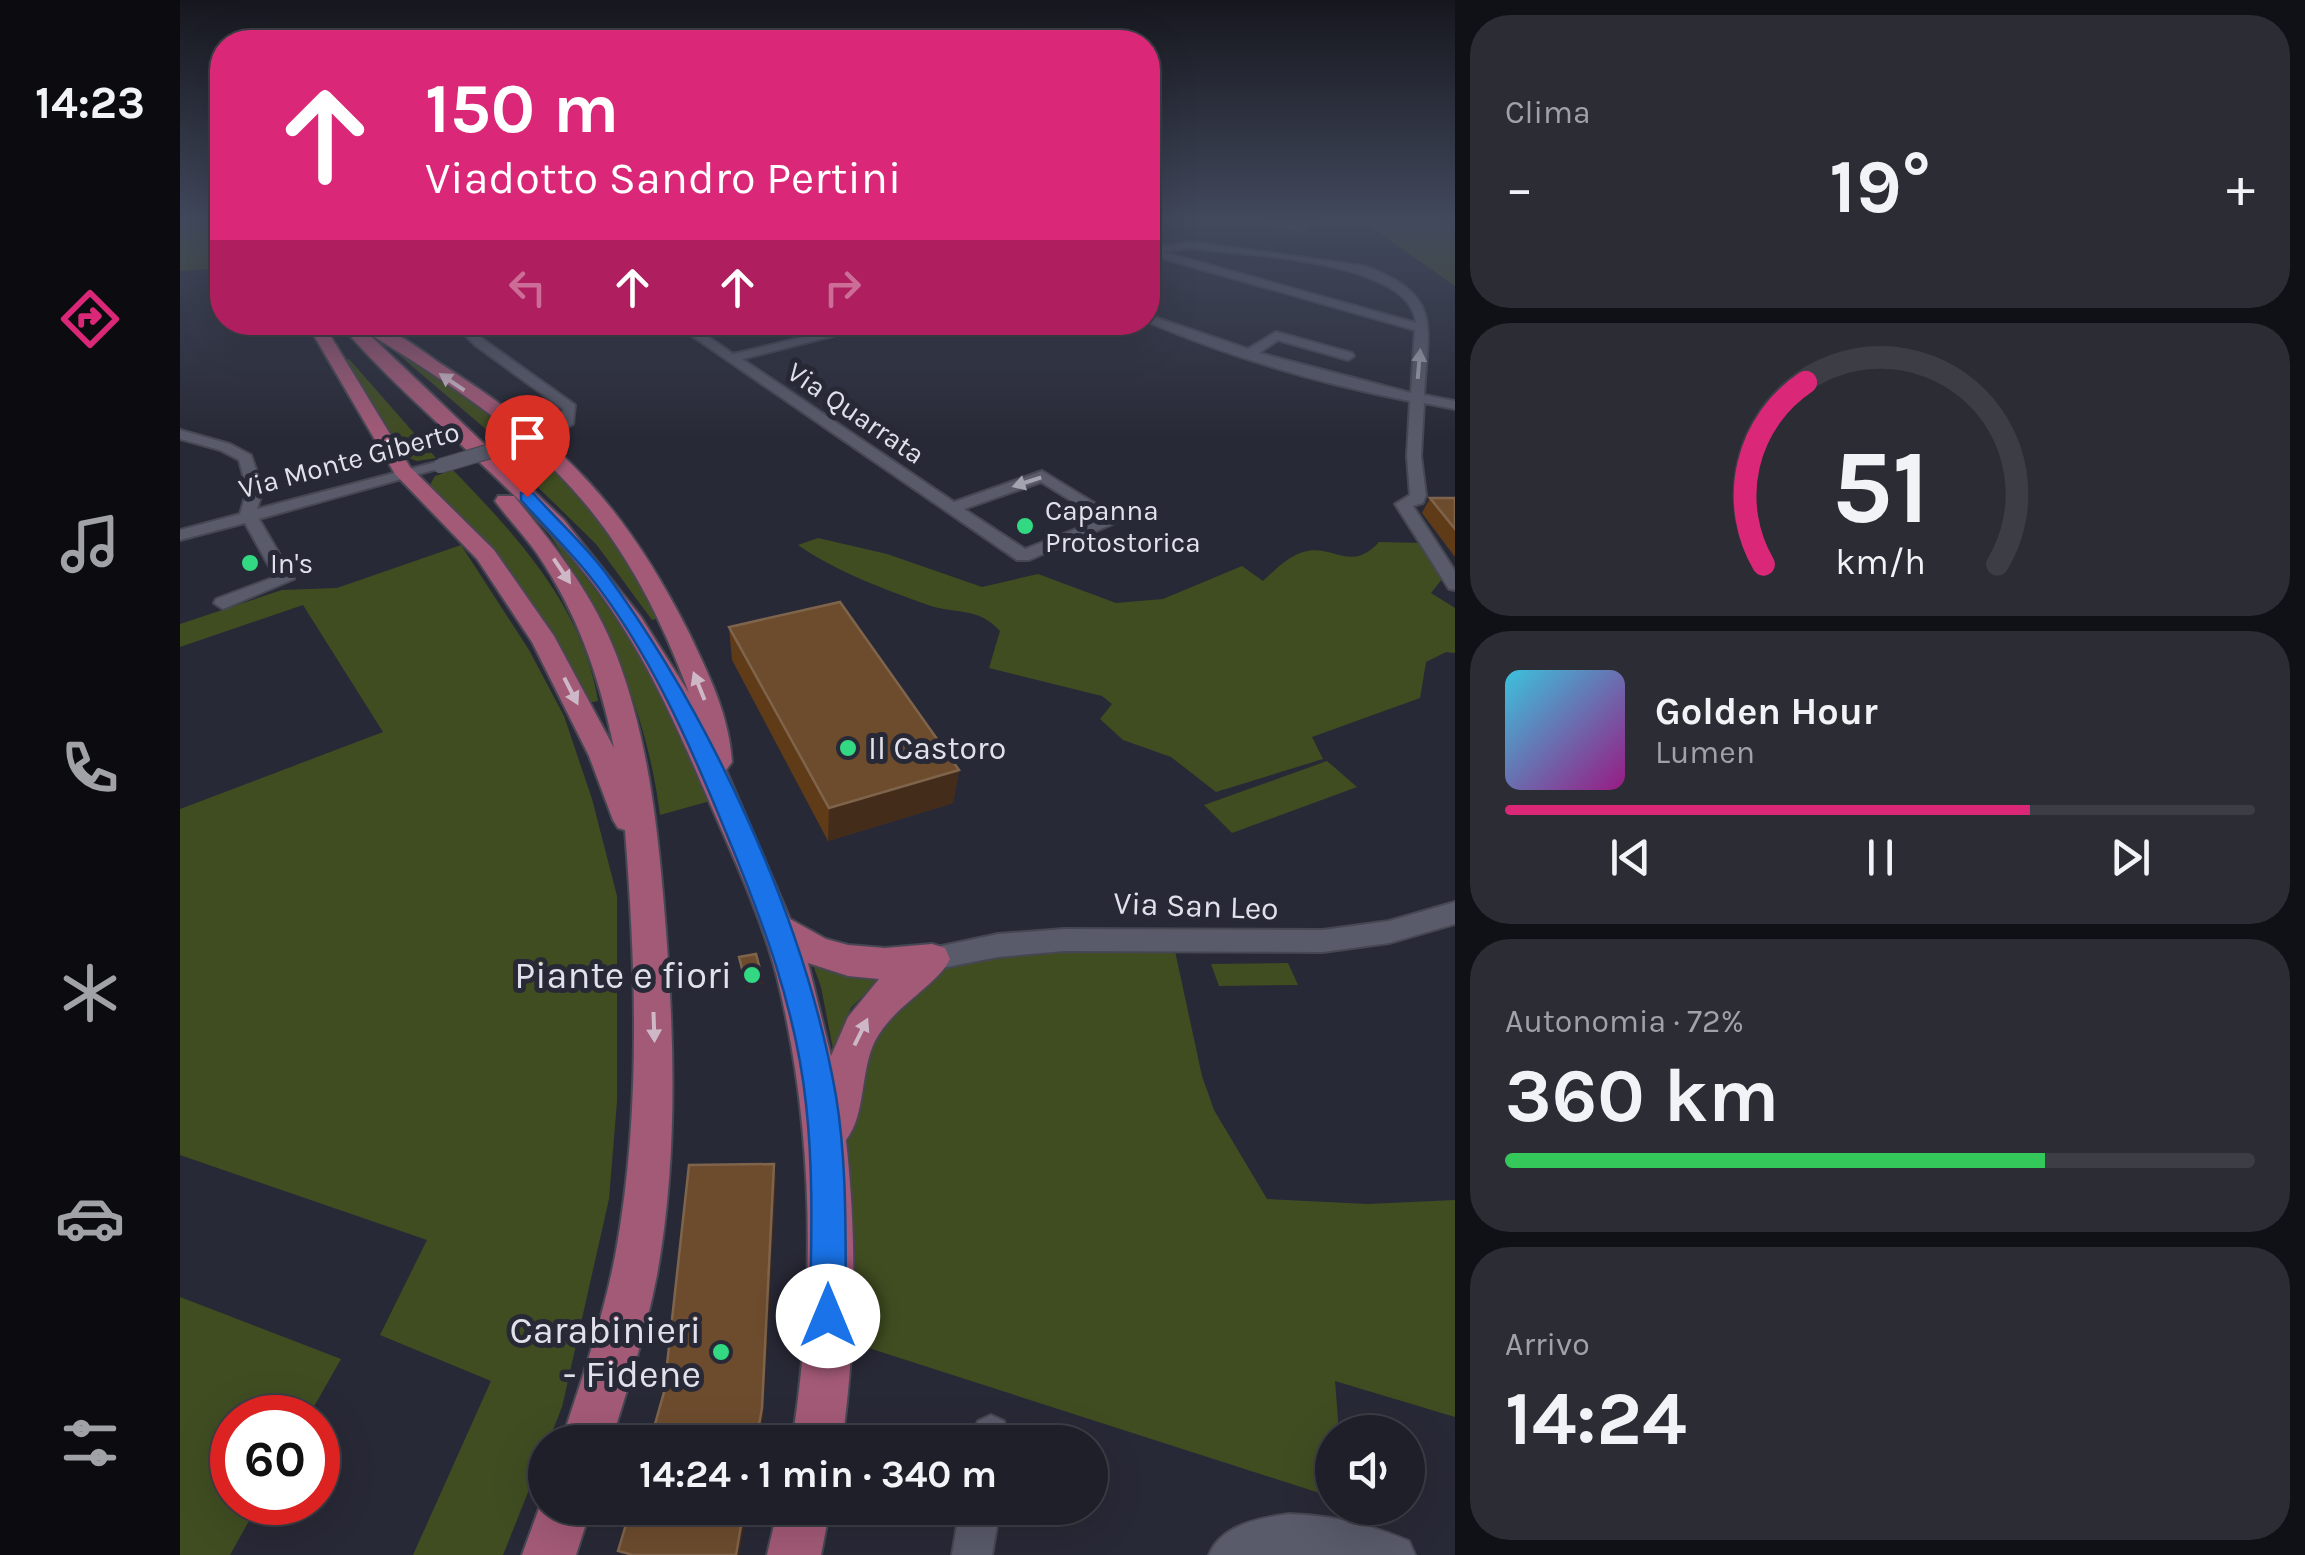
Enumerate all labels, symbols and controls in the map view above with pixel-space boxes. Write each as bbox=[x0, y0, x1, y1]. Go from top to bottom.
text: 150 m bbox=[425, 68, 619, 150]
icon: ahead bbox=[260, 70, 390, 200]
text: 14:23 bbox=[35, 77, 145, 129]
text: Clima bbox=[1505, 94, 1591, 131]
text: 19° bbox=[1829, 143, 1931, 231]
text: Viadotto Sandro Pertini bbox=[425, 152, 901, 204]
text: − bbox=[1505, 156, 1534, 220]
text: + bbox=[2226, 156, 2255, 220]
icon: left bbox=[500, 260, 555, 315]
icon: ahead bbox=[605, 260, 660, 315]
icon: ahead bbox=[710, 260, 765, 315]
icon: right bbox=[815, 260, 870, 315]
icon: directions bbox=[55, 284, 125, 354]
one-way arrow bbox=[1411, 348, 1427, 379]
street label: Via Quarrata bbox=[781, 355, 931, 471]
one-way arrow bbox=[439, 373, 466, 391]
pin bbox=[485, 395, 570, 498]
icon: arrive bbox=[500, 410, 555, 465]
street label: Via Monte Giberto bbox=[235, 415, 463, 505]
text: 51 bbox=[1831, 427, 1929, 548]
one-way arrow bbox=[1011, 475, 1041, 490]
place label: Capanna Protostorica bbox=[1045, 494, 1201, 559]
icon: music bbox=[55, 509, 125, 579]
marker: Capanna Protostorica bbox=[1014, 515, 1036, 537]
text: km/h bbox=[1835, 541, 1925, 583]
place label: In's bbox=[270, 547, 313, 580]
marker: In's bbox=[239, 552, 261, 574]
one-way arrow bbox=[552, 557, 571, 584]
one-way arrow bbox=[691, 670, 707, 700]
one-way arrow bbox=[562, 676, 579, 705]
text: Golden Hour bbox=[1655, 689, 1878, 734]
place label: Il Castoro bbox=[868, 730, 1006, 767]
icon: phone bbox=[55, 733, 125, 803]
text: Lumen bbox=[1655, 734, 1755, 771]
marker: Il Castoro bbox=[837, 737, 859, 759]
icon: previous bbox=[1603, 830, 1658, 885]
icon: pause bbox=[1853, 830, 1908, 885]
icon: next bbox=[2103, 830, 2158, 885]
street label: Via San Leo bbox=[1113, 885, 1279, 927]
place label: Piante e fiori bbox=[514, 953, 732, 998]
icon: climate bbox=[55, 958, 125, 1028]
marker: Piante e fiori bbox=[741, 964, 763, 986]
text: Autonomia · 72% bbox=[1505, 1003, 1744, 1040]
one-way arrow bbox=[646, 1012, 662, 1044]
one-way arrow bbox=[852, 1017, 869, 1046]
text: 360 km bbox=[1505, 1052, 1779, 1140]
icon: car bbox=[55, 1183, 125, 1253]
position arrow bbox=[776, 1264, 880, 1368]
place label: Carabinieri - Fidene bbox=[509, 1308, 701, 1397]
text: Arrivo bbox=[1505, 1326, 1590, 1363]
marker: Carabinieri - Fidene bbox=[710, 1341, 732, 1363]
text: 14:24 bbox=[1505, 1375, 1687, 1463]
speed limit sign: 60 bbox=[210, 1395, 340, 1525]
icon: filters bbox=[55, 1408, 125, 1478]
map controls bbox=[1315, 1415, 1425, 1525]
button: sound bbox=[1315, 1415, 1425, 1525]
text: 14:24 · 1 min · 340 m bbox=[639, 1452, 997, 1497]

